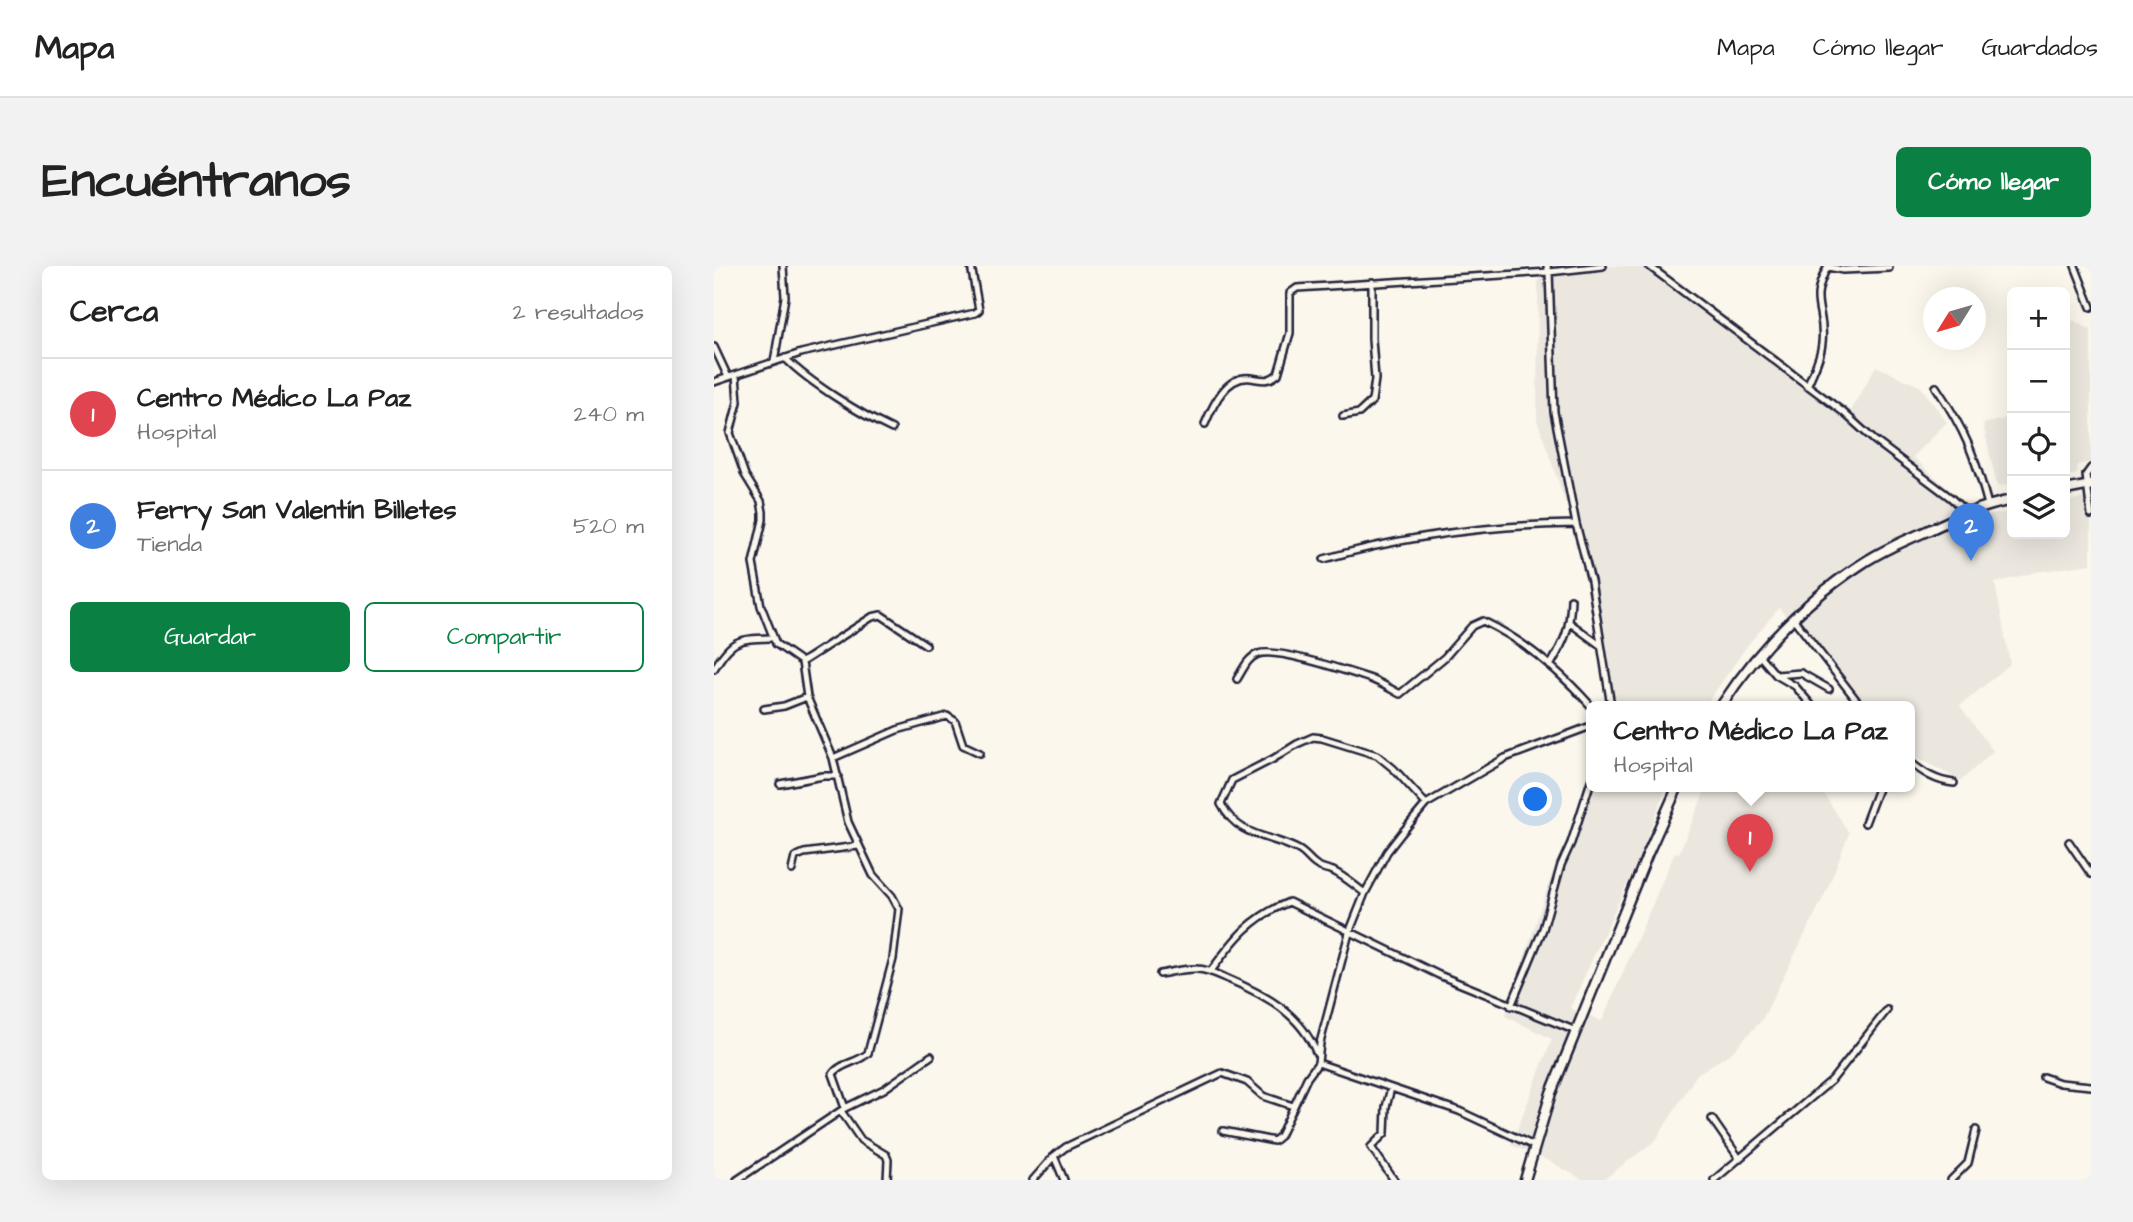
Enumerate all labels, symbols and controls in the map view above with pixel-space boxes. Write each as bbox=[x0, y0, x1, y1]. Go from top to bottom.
text: Mapa bbox=[35, 25, 114, 71]
text: Mapa bbox=[1717, 31, 1775, 65]
text: Cómo llegar bbox=[1813, 31, 1943, 65]
text: Guardados bbox=[1981, 31, 2098, 65]
button: Cómo llegar bbox=[1896, 147, 2091, 217]
text: Encuéntranos bbox=[42, 148, 351, 216]
north arrow bbox=[1923, 287, 1986, 350]
map controls bbox=[2007, 287, 2070, 539]
button: + bbox=[2007, 287, 2070, 350]
text: Cerca bbox=[70, 291, 158, 333]
text: 2 resultados bbox=[512, 296, 644, 328]
button: − bbox=[2007, 350, 2070, 413]
text: Centro Médico La Paz bbox=[137, 380, 411, 416]
text: 1 bbox=[92, 398, 94, 430]
text: 240 m bbox=[574, 398, 644, 430]
button: locate bbox=[2007, 413, 2070, 476]
text: Hospital bbox=[137, 416, 216, 448]
button: layers bbox=[2007, 476, 2070, 539]
text: Ferry San Valentín Billetes bbox=[137, 492, 457, 528]
pin: 2 bbox=[1948, 503, 1994, 561]
text: 2 bbox=[86, 510, 100, 542]
text: 520 m bbox=[573, 510, 644, 542]
text: Tienda bbox=[137, 528, 202, 560]
button: Guardar bbox=[70, 602, 350, 672]
button: Compartir bbox=[364, 602, 644, 672]
popup bbox=[1586, 701, 1915, 792]
text: Centro Médico La Paz bbox=[1613, 713, 1888, 749]
text: Hospital bbox=[1613, 749, 1693, 781]
your location bbox=[1518, 782, 1552, 816]
pin: 1 bbox=[1727, 814, 1773, 872]

